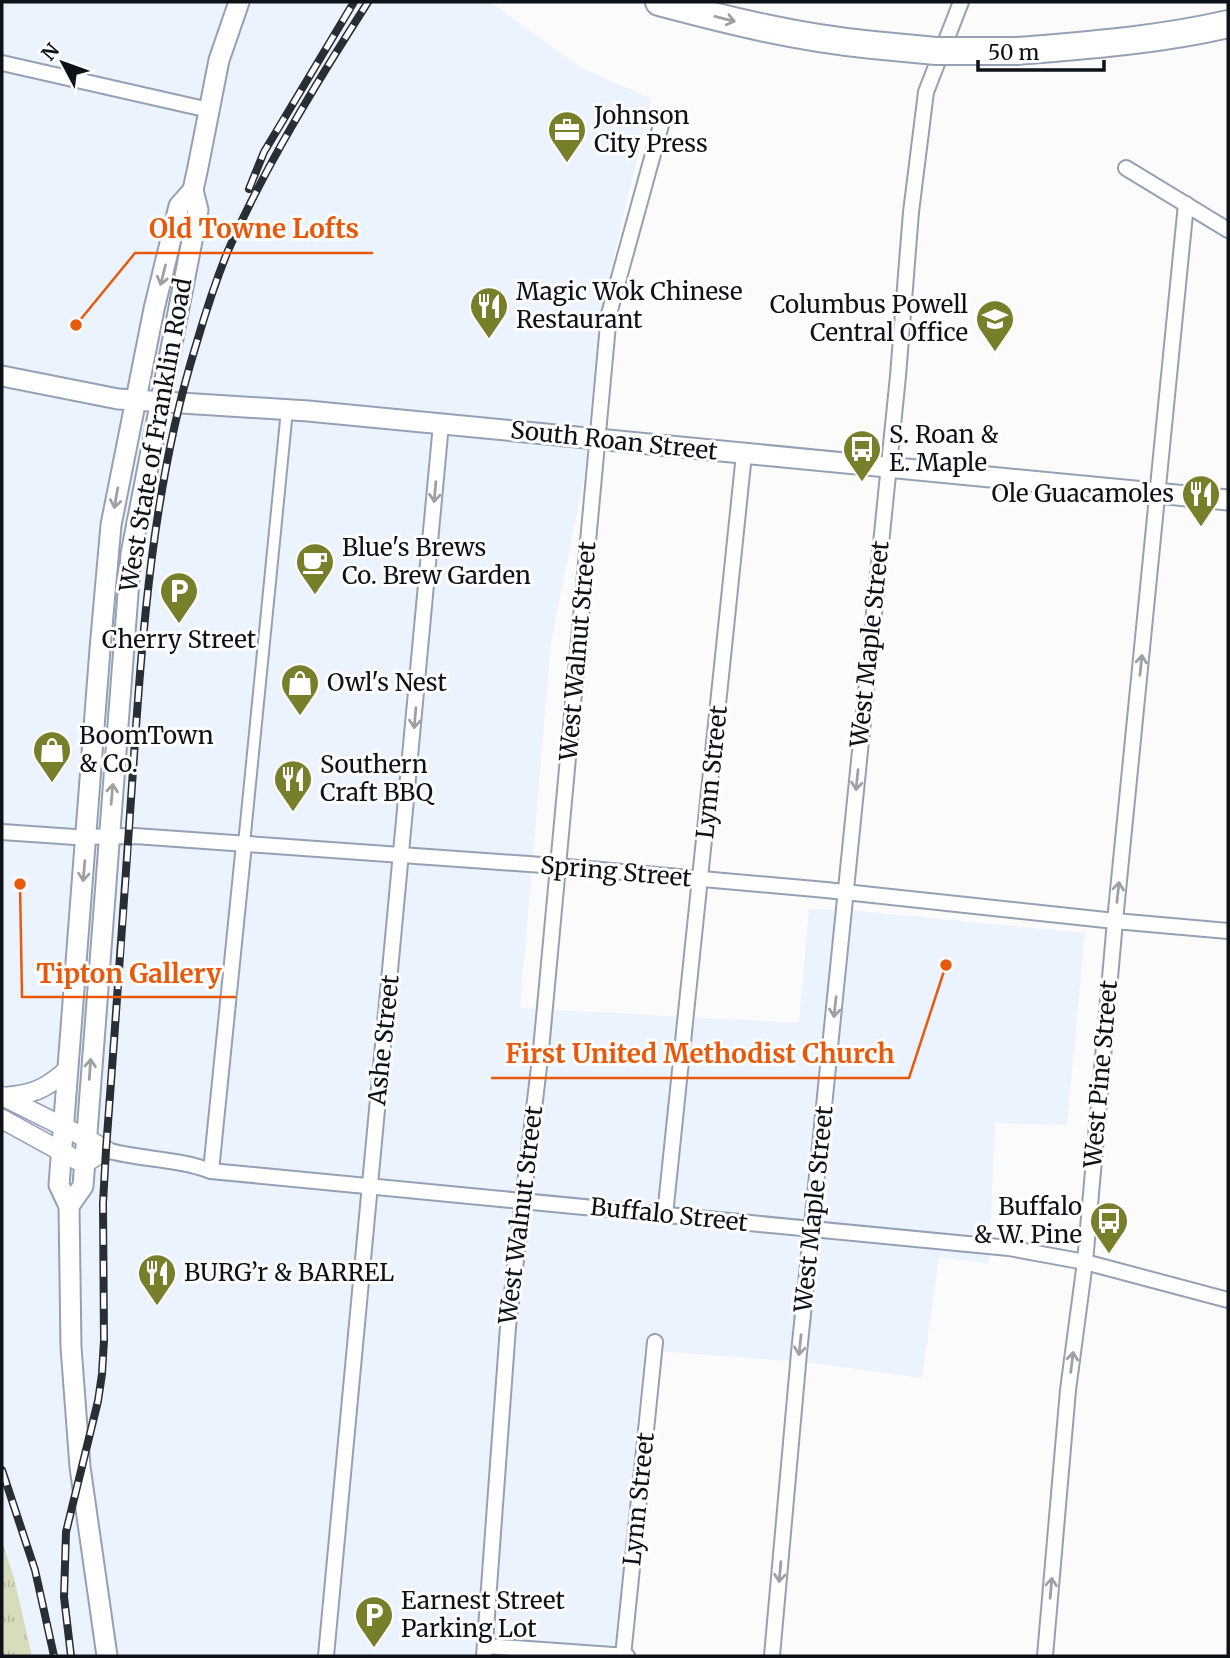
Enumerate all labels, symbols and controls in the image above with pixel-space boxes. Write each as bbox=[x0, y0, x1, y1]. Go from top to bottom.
one-way arrow bbox=[713, 13, 735, 26]
north arrow bbox=[28, 28, 98, 98]
scale bar bbox=[978, 28, 1104, 72]
text: N bbox=[36, 38, 64, 65]
text: 50 m bbox=[988, 39, 1039, 66]
place label: Johnson City Press bbox=[593, 100, 708, 159]
office icon: Johnson City Press bbox=[546, 109, 588, 164]
callout: Old Towne Lofts bbox=[135, 206, 373, 253]
text: Old Towne Lofts bbox=[149, 212, 359, 245]
one-way arrow bbox=[155, 263, 169, 286]
street label: West State of Franklin Road bbox=[112, 276, 198, 595]
place label: Magic Wok Chinese Restaurant bbox=[516, 276, 743, 335]
restaurant icon: Magic Wok Chinese Restaurant bbox=[468, 285, 510, 340]
place label: Columbus Powell Central Office bbox=[770, 289, 968, 348]
school or university icon: Columbus Powell Central Office bbox=[974, 298, 1016, 353]
street label: South Roan Street bbox=[509, 414, 720, 467]
place label: S. Roan & E. Maple bbox=[889, 419, 998, 478]
bus stop icon: S. Roan & E. Maple bbox=[841, 428, 883, 483]
restaurant icon: Ole Guacamoles bbox=[1180, 473, 1222, 528]
place label: Ole Guacamoles bbox=[992, 478, 1174, 509]
one-way arrow bbox=[428, 480, 441, 503]
one-way arrow bbox=[109, 486, 122, 509]
place label: Blue's Brews Co. Brew Garden bbox=[342, 532, 531, 591]
street label: West Maple Street bbox=[843, 538, 896, 750]
street label: West Walnut Street bbox=[552, 540, 603, 763]
cafe icon: Blue's Brews Co. Brew Garden bbox=[294, 541, 336, 596]
parking icon: Cherry Street bbox=[158, 570, 200, 625]
place label: Cherry Street bbox=[102, 624, 257, 655]
one-way arrow bbox=[1135, 654, 1148, 677]
shop icon: Owl's Nest bbox=[279, 662, 321, 717]
place label: Owl's Nest bbox=[327, 667, 448, 698]
street label: Lynn Street bbox=[689, 703, 734, 840]
one-way arrow bbox=[408, 707, 421, 729]
place label: BoomTown & Co. bbox=[79, 720, 214, 779]
shop icon: BoomTown & Co. bbox=[31, 729, 73, 784]
place label: Southern Craft BBQ bbox=[320, 749, 435, 808]
restaurant icon: Southern Craft BBQ bbox=[272, 758, 314, 813]
one-way arrow bbox=[850, 769, 863, 791]
one-way arrow bbox=[106, 783, 119, 806]
street label: Spring Street bbox=[539, 849, 694, 894]
one-way arrow bbox=[77, 859, 90, 882]
one-way arrow bbox=[1112, 881, 1125, 903]
callout: Tipton Gallery bbox=[22, 950, 236, 997]
text: Tipton Gallery bbox=[36, 957, 222, 990]
street label: Ashe Street bbox=[361, 972, 406, 1108]
street label: West Pine Street bbox=[1077, 978, 1124, 1170]
one-way arrow bbox=[828, 995, 841, 1018]
callout: First United Methodist Church bbox=[491, 1031, 909, 1078]
text: First United Methodist Church bbox=[505, 1037, 895, 1070]
one-way arrow bbox=[84, 1058, 97, 1081]
street label: West Walnut Street bbox=[492, 1103, 549, 1327]
street label: West Maple Street bbox=[787, 1103, 840, 1315]
street label: Buffalo Street bbox=[589, 1191, 750, 1238]
place label: Buffalo & W. Pine bbox=[974, 1191, 1082, 1250]
bus stop icon: Buffalo & W. Pine bbox=[1088, 1200, 1130, 1255]
restaurant icon: BURG’r & BARREL bbox=[136, 1252, 178, 1307]
place label: BURG’r & BARREL bbox=[184, 1257, 394, 1288]
one-way arrow bbox=[793, 1333, 806, 1356]
one-way arrow bbox=[1065, 1351, 1078, 1374]
street label: Lynn Street bbox=[616, 1430, 661, 1567]
one-way arrow bbox=[773, 1560, 786, 1583]
one-way arrow bbox=[1045, 1577, 1058, 1600]
place label: Earnest Street Parking Lot bbox=[401, 1585, 565, 1644]
parking icon: Earnest Street Parking Lot bbox=[353, 1594, 395, 1649]

